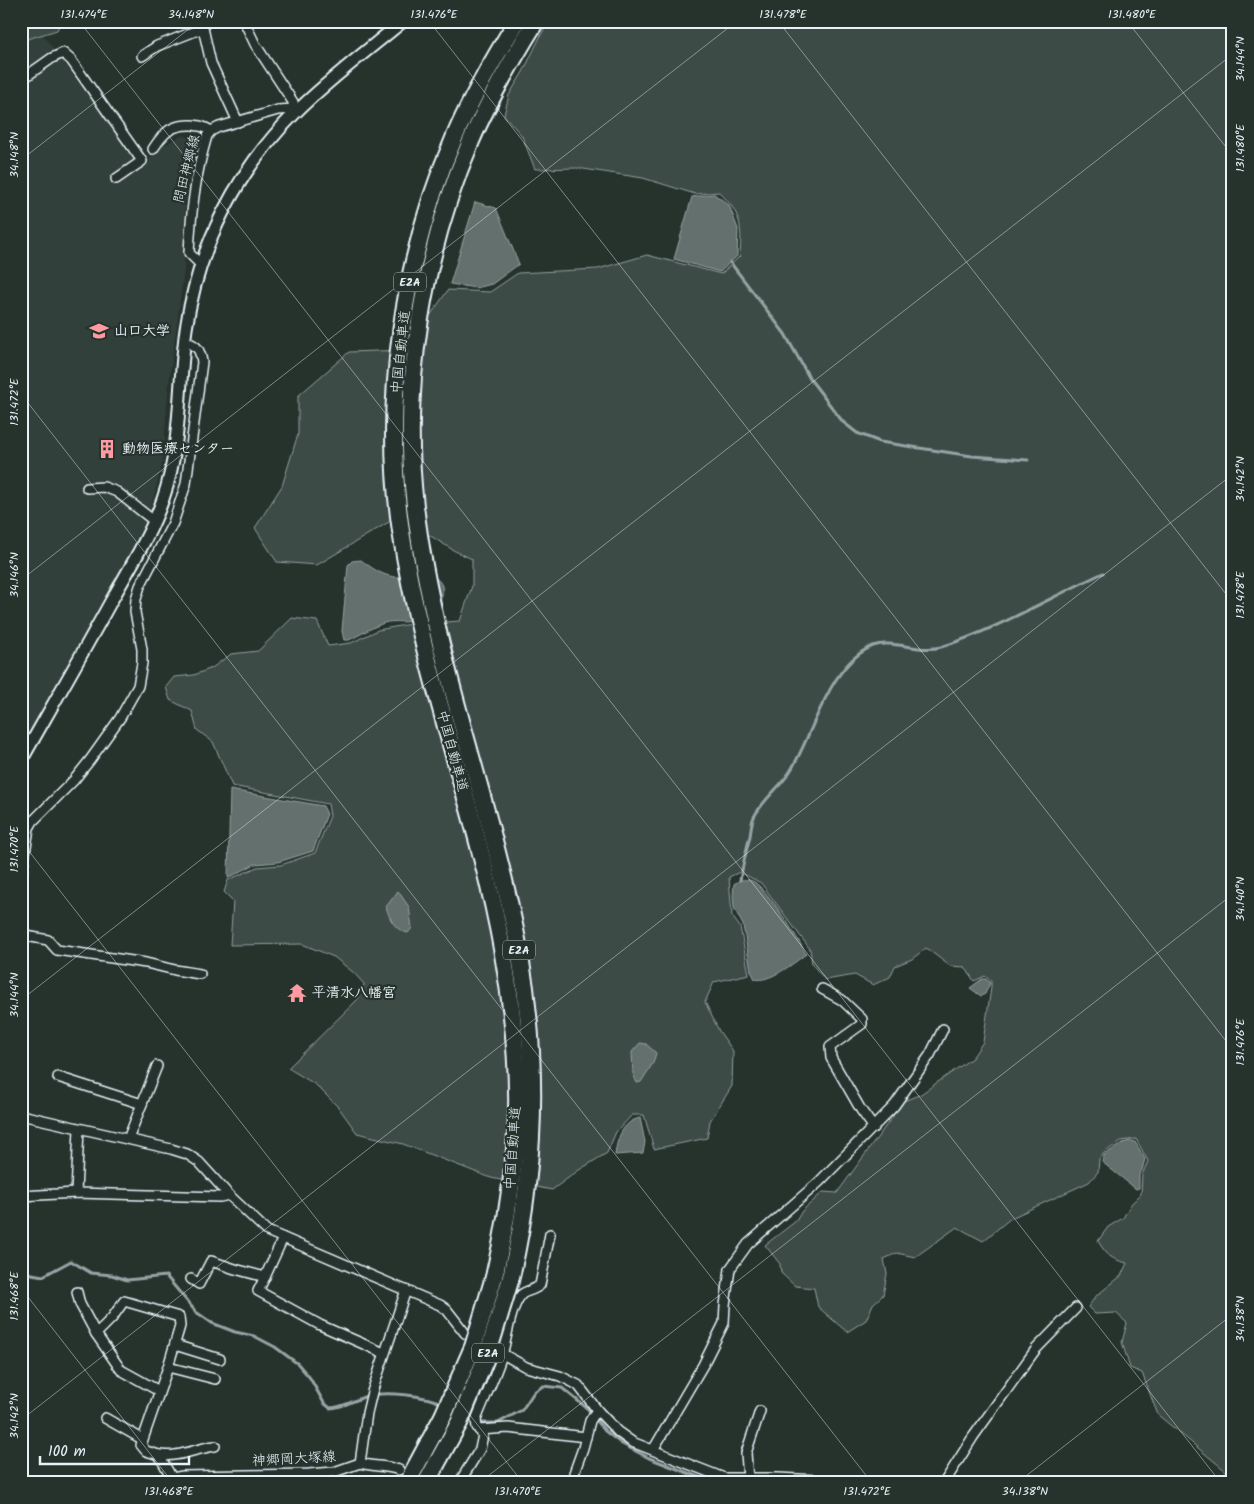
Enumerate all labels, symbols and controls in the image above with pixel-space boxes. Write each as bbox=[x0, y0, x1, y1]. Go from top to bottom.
text: 131.474°E bbox=[60, 5, 109, 24]
text: 34.148°N bbox=[168, 5, 214, 24]
text: 131.476°E bbox=[410, 5, 459, 24]
text: 131.478°E bbox=[759, 5, 808, 24]
text: 131.480°E bbox=[1108, 5, 1157, 24]
text: 34.144°N bbox=[1231, 36, 1250, 82]
text: 131.480°E bbox=[1231, 123, 1250, 172]
text: 34.148°N bbox=[5, 132, 24, 178]
street label: 問田神郷線 bbox=[168, 132, 206, 206]
road number: E2A bbox=[394, 272, 426, 292]
street label: 中国自動車道 bbox=[386, 309, 416, 395]
school or university icon: 山口大学 bbox=[88, 320, 110, 342]
place label: 山口大学 bbox=[114, 320, 170, 342]
text: 131.472°E bbox=[5, 377, 24, 426]
building icon: 動物医療センター bbox=[96, 438, 118, 460]
place label: 動物医療センター bbox=[122, 438, 234, 460]
text: 34.142°N bbox=[1231, 456, 1250, 502]
text: 34.146°N bbox=[5, 552, 24, 598]
text: 131.478°E bbox=[1231, 570, 1250, 619]
street label: 中国自動車道 bbox=[431, 708, 473, 794]
text: 131.470°E bbox=[5, 825, 24, 872]
text: 34.140°N bbox=[1231, 877, 1250, 921]
road number: E2A bbox=[503, 940, 535, 960]
text: 34.144°N bbox=[5, 972, 24, 1018]
temple icon: 平清水八幡宮 bbox=[286, 982, 308, 1004]
place label: 平清水八幡宮 bbox=[312, 982, 396, 1004]
text: 131.476°E bbox=[1231, 1017, 1250, 1066]
street label: 中国自動車道 bbox=[499, 1105, 527, 1191]
text: 131.468°E bbox=[5, 1271, 24, 1320]
text: 34.138°N bbox=[1231, 1296, 1250, 1342]
road number: E2A bbox=[472, 1344, 504, 1362]
text: 34.142°N bbox=[5, 1393, 24, 1439]
scale bar bbox=[40, 1434, 189, 1466]
text: 100 m bbox=[48, 1440, 86, 1464]
street label: 神郷岡大塚線 bbox=[251, 1446, 337, 1472]
text: 131.468°E bbox=[145, 1482, 194, 1501]
text: 131.470°E bbox=[495, 1482, 542, 1501]
text: 131.472°E bbox=[843, 1482, 892, 1501]
text: 34.138°N bbox=[1002, 1482, 1048, 1501]

